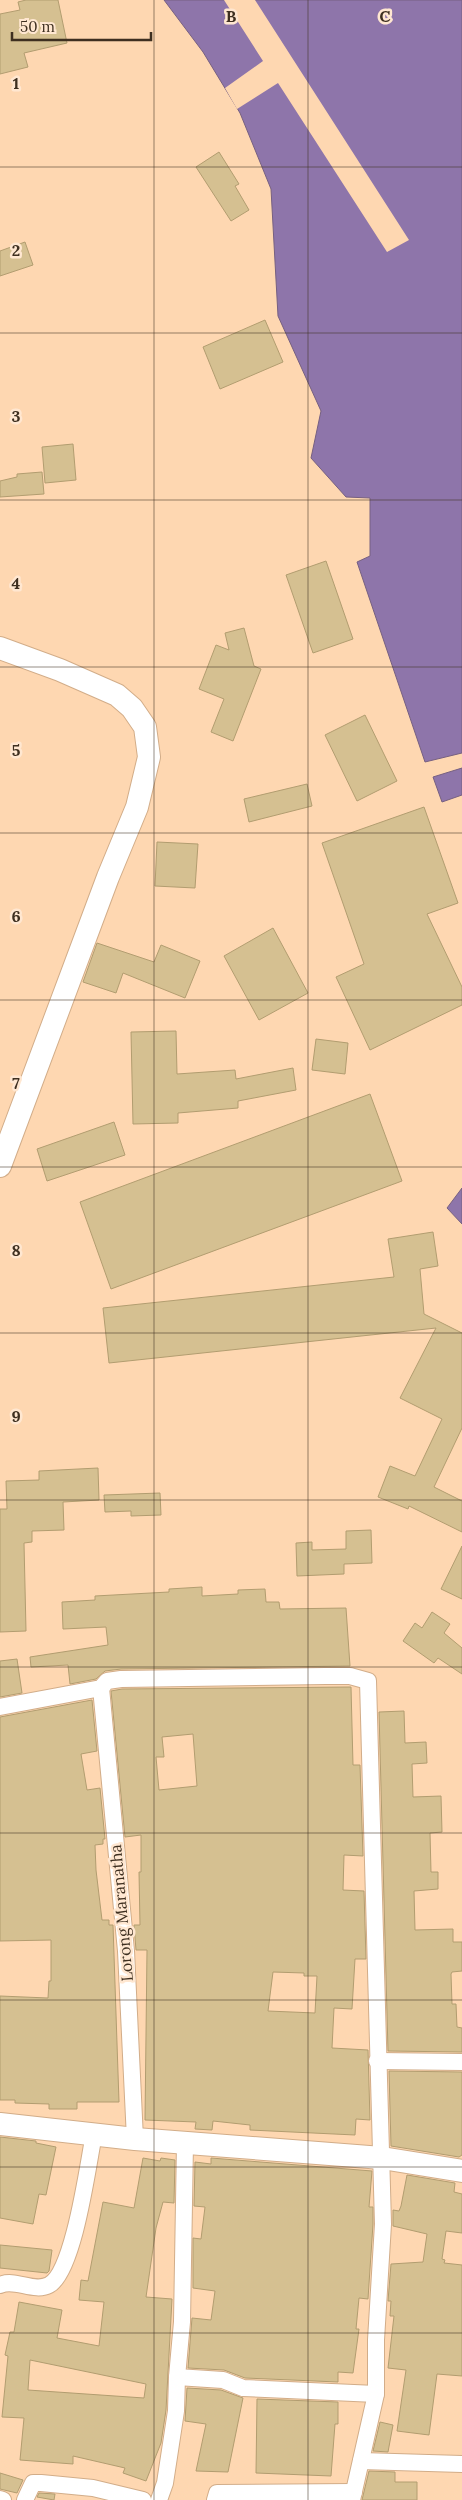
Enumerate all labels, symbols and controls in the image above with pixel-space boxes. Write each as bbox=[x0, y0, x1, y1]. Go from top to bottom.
text: B bbox=[226, 6, 237, 26]
text: C bbox=[379, 6, 391, 26]
scale bar bbox=[12, 10, 151, 42]
text: 50 m bbox=[20, 17, 55, 36]
text: 1 bbox=[13, 73, 19, 93]
text: 2 bbox=[12, 240, 20, 260]
text: 3 bbox=[12, 406, 21, 426]
text: 4 bbox=[12, 573, 21, 593]
text: 5 bbox=[12, 740, 21, 760]
text: 6 bbox=[11, 906, 21, 926]
text: 7 bbox=[12, 1073, 20, 1093]
text: 8 bbox=[11, 1240, 21, 1260]
text: 9 bbox=[11, 1406, 21, 1426]
street label: Lorong Maranatha bbox=[105, 1844, 137, 1982]

